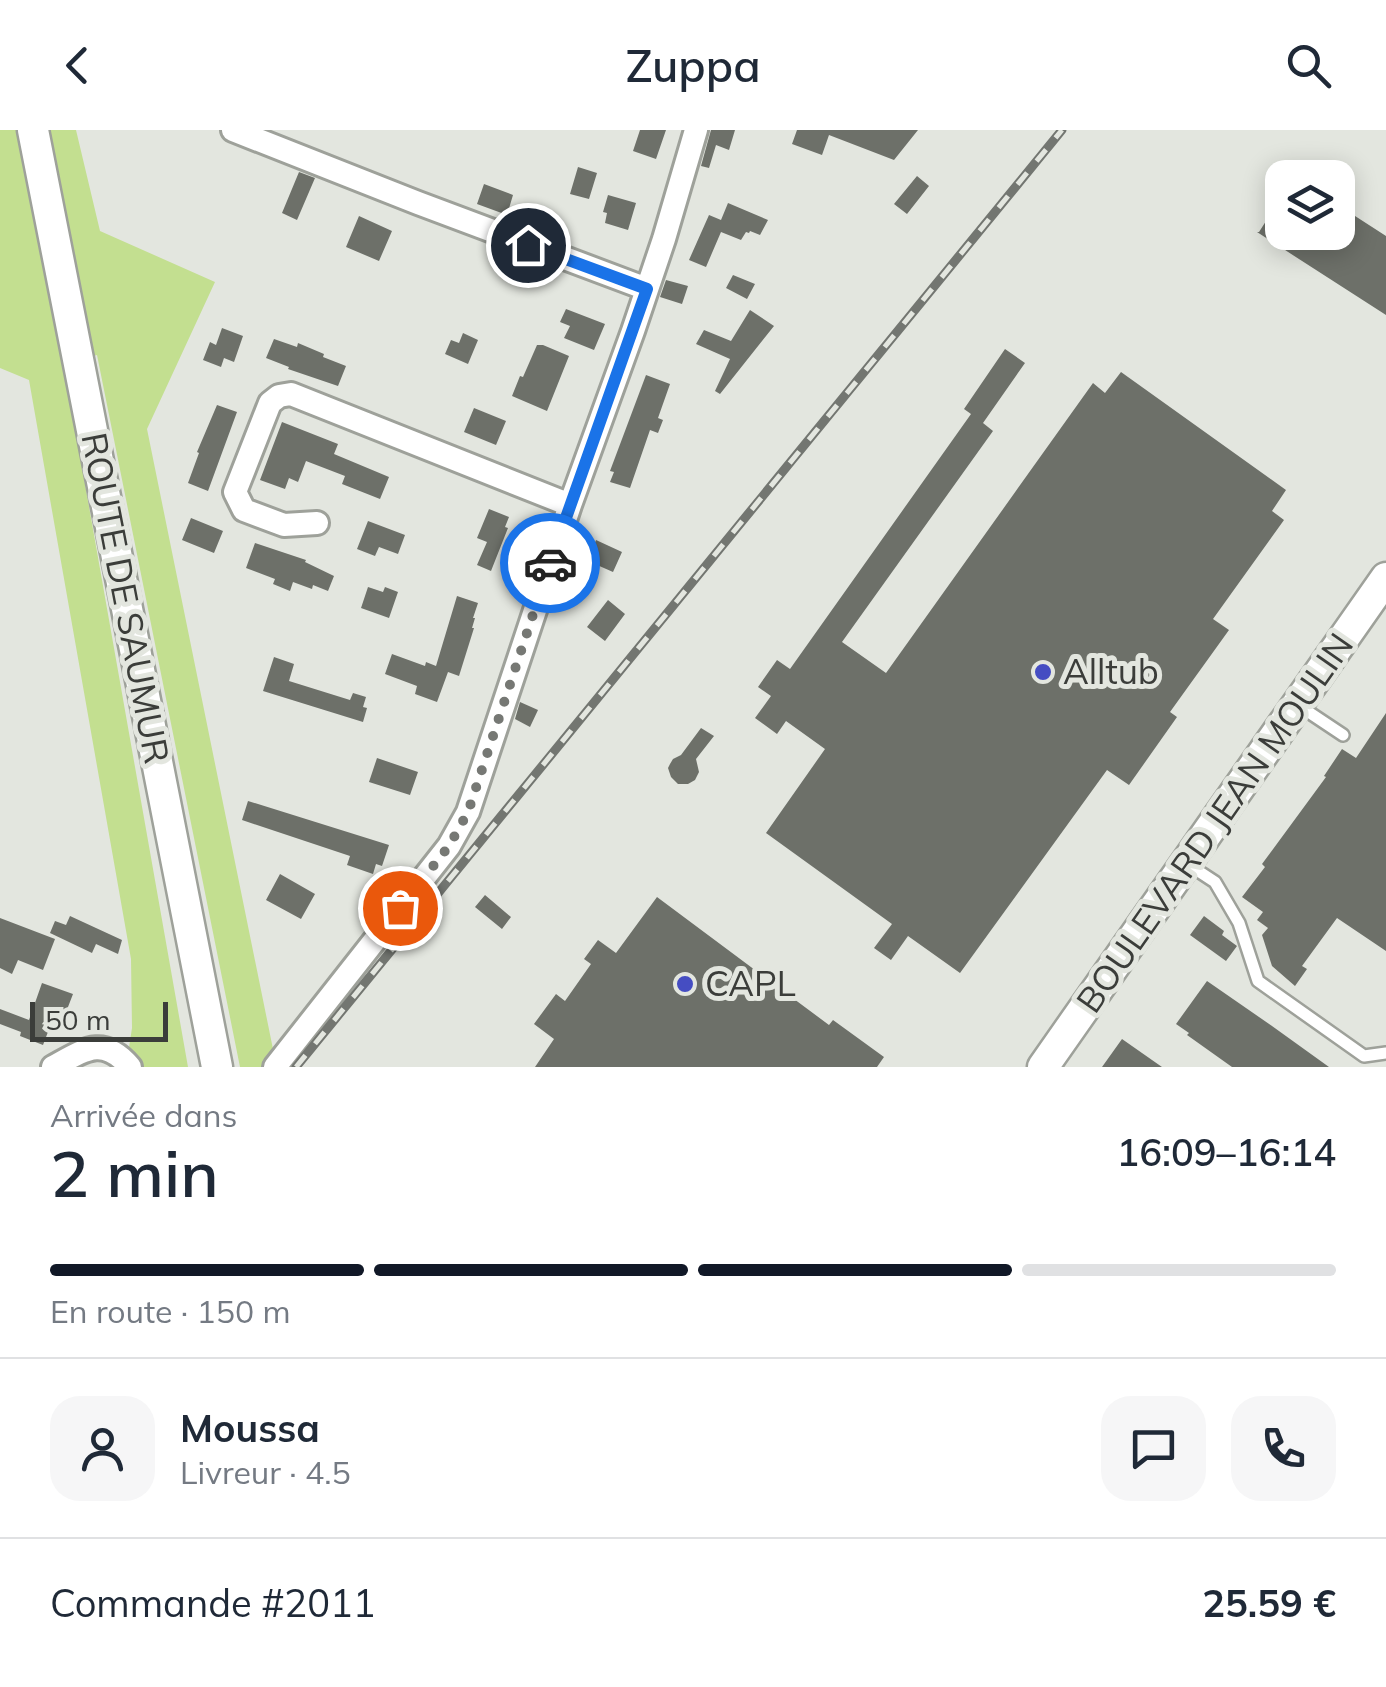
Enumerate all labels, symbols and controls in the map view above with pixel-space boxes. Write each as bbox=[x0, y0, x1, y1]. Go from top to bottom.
text: Zuppa bbox=[625, 37, 761, 93]
icon: back bbox=[50, 38, 105, 93]
icon: search bbox=[1281, 38, 1336, 93]
map controls bbox=[1265, 160, 1355, 250]
button: layers bbox=[1265, 160, 1355, 250]
pin bbox=[486, 203, 571, 288]
icon: home bbox=[501, 218, 556, 273]
street label: ROUTE DE SAUMUR bbox=[72, 429, 180, 767]
courier bbox=[500, 513, 600, 613]
icon: car bbox=[523, 536, 578, 591]
street label: BOULEVARD JEAN MOULIN bbox=[1066, 624, 1362, 1021]
place label: Alltub bbox=[1063, 649, 1159, 693]
marker: Alltub bbox=[1032, 661, 1054, 683]
pin bbox=[358, 866, 443, 951]
icon: bag bbox=[373, 881, 428, 936]
place label: CAPL bbox=[705, 961, 796, 1005]
marker: CAPL bbox=[674, 973, 696, 995]
scale bar bbox=[30, 997, 168, 1041]
text: 50 m bbox=[45, 1002, 111, 1037]
text: Arrivée dans bbox=[50, 1095, 237, 1135]
text: 16:09–16:14 bbox=[1116, 1128, 1336, 1176]
text: 2 min bbox=[50, 1132, 219, 1213]
text: En route · 150 m bbox=[50, 1291, 291, 1331]
button: person bbox=[50, 1396, 155, 1501]
button: chat bbox=[1101, 1396, 1206, 1501]
button: phone bbox=[1231, 1396, 1336, 1501]
text: Moussa bbox=[180, 1404, 320, 1452]
text: Livreur · 4.5 bbox=[180, 1452, 351, 1492]
text: Commande #2011 bbox=[50, 1579, 376, 1627]
text: 25.59 € bbox=[1202, 1579, 1336, 1627]

